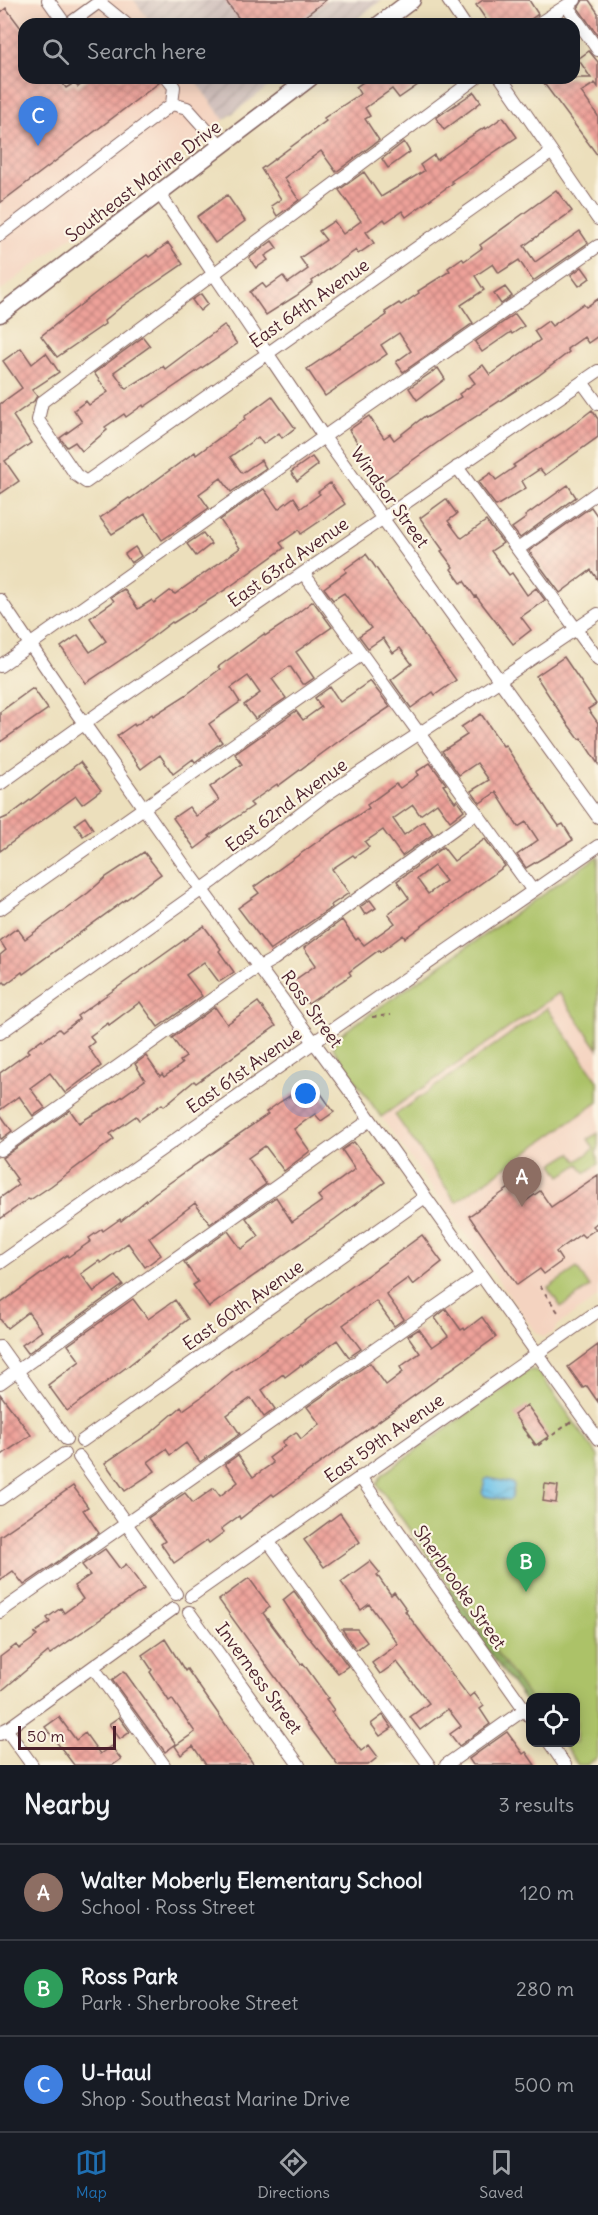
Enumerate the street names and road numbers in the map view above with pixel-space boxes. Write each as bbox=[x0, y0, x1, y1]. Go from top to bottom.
street label: Southeast Marine Drive bbox=[61, 115, 225, 247]
street label: East 64th Avenue bbox=[245, 253, 373, 353]
street label: Windsor Street bbox=[346, 442, 434, 552]
street label: East 63rd Avenue bbox=[223, 512, 353, 612]
street label: East 62nd Avenue bbox=[221, 753, 351, 857]
street label: Ross Street bbox=[276, 966, 348, 1052]
street label: East 61st Avenue bbox=[182, 1022, 306, 1118]
street label: East 60th Avenue bbox=[178, 1255, 308, 1355]
street label: East 59th Avenue bbox=[320, 1388, 448, 1488]
street label: Sherbrooke Street bbox=[409, 1521, 511, 1653]
street label: Inverness Street bbox=[211, 1618, 307, 1738]

